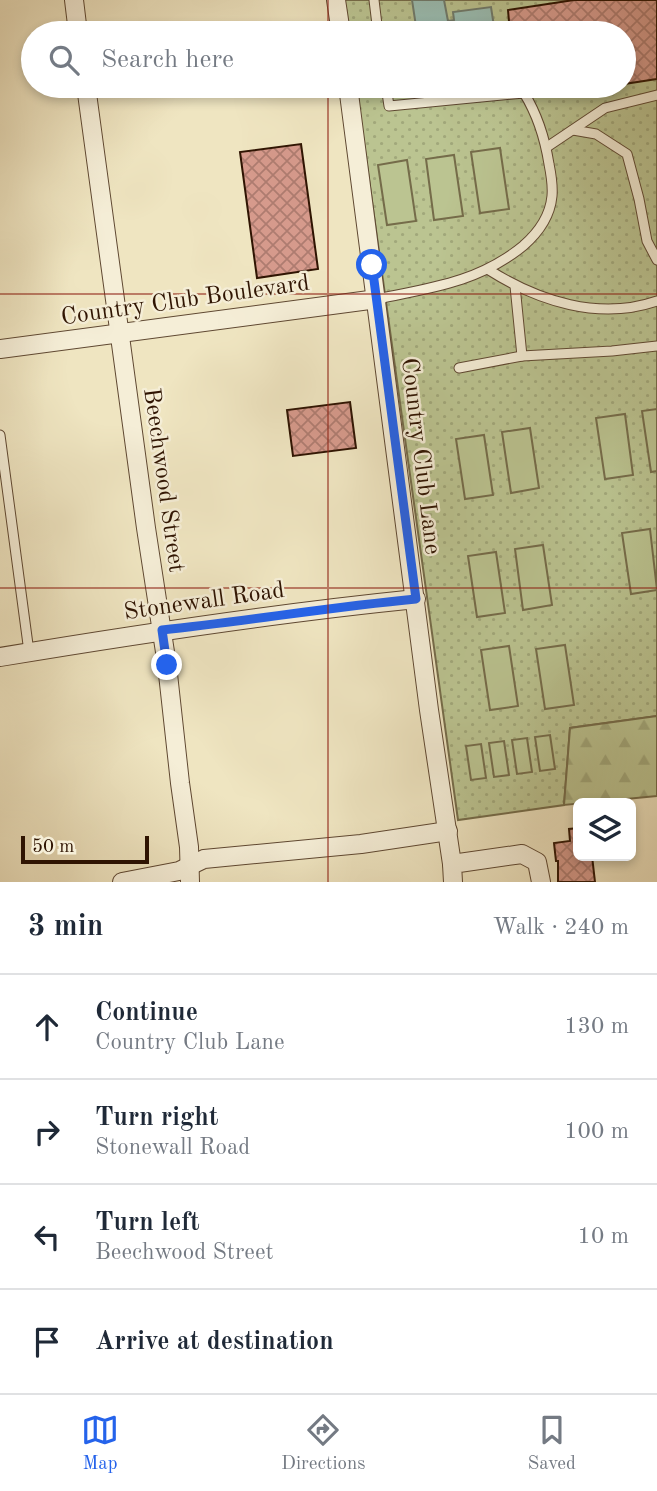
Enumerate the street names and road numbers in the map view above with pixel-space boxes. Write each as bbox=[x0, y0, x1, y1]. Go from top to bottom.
street label: Country Club Boulevard bbox=[59, 272, 311, 330]
street label: Country Club Lane bbox=[396, 357, 444, 556]
street label: Beechwood Street bbox=[138, 386, 188, 574]
street label: Stonewall Road bbox=[122, 579, 286, 625]

